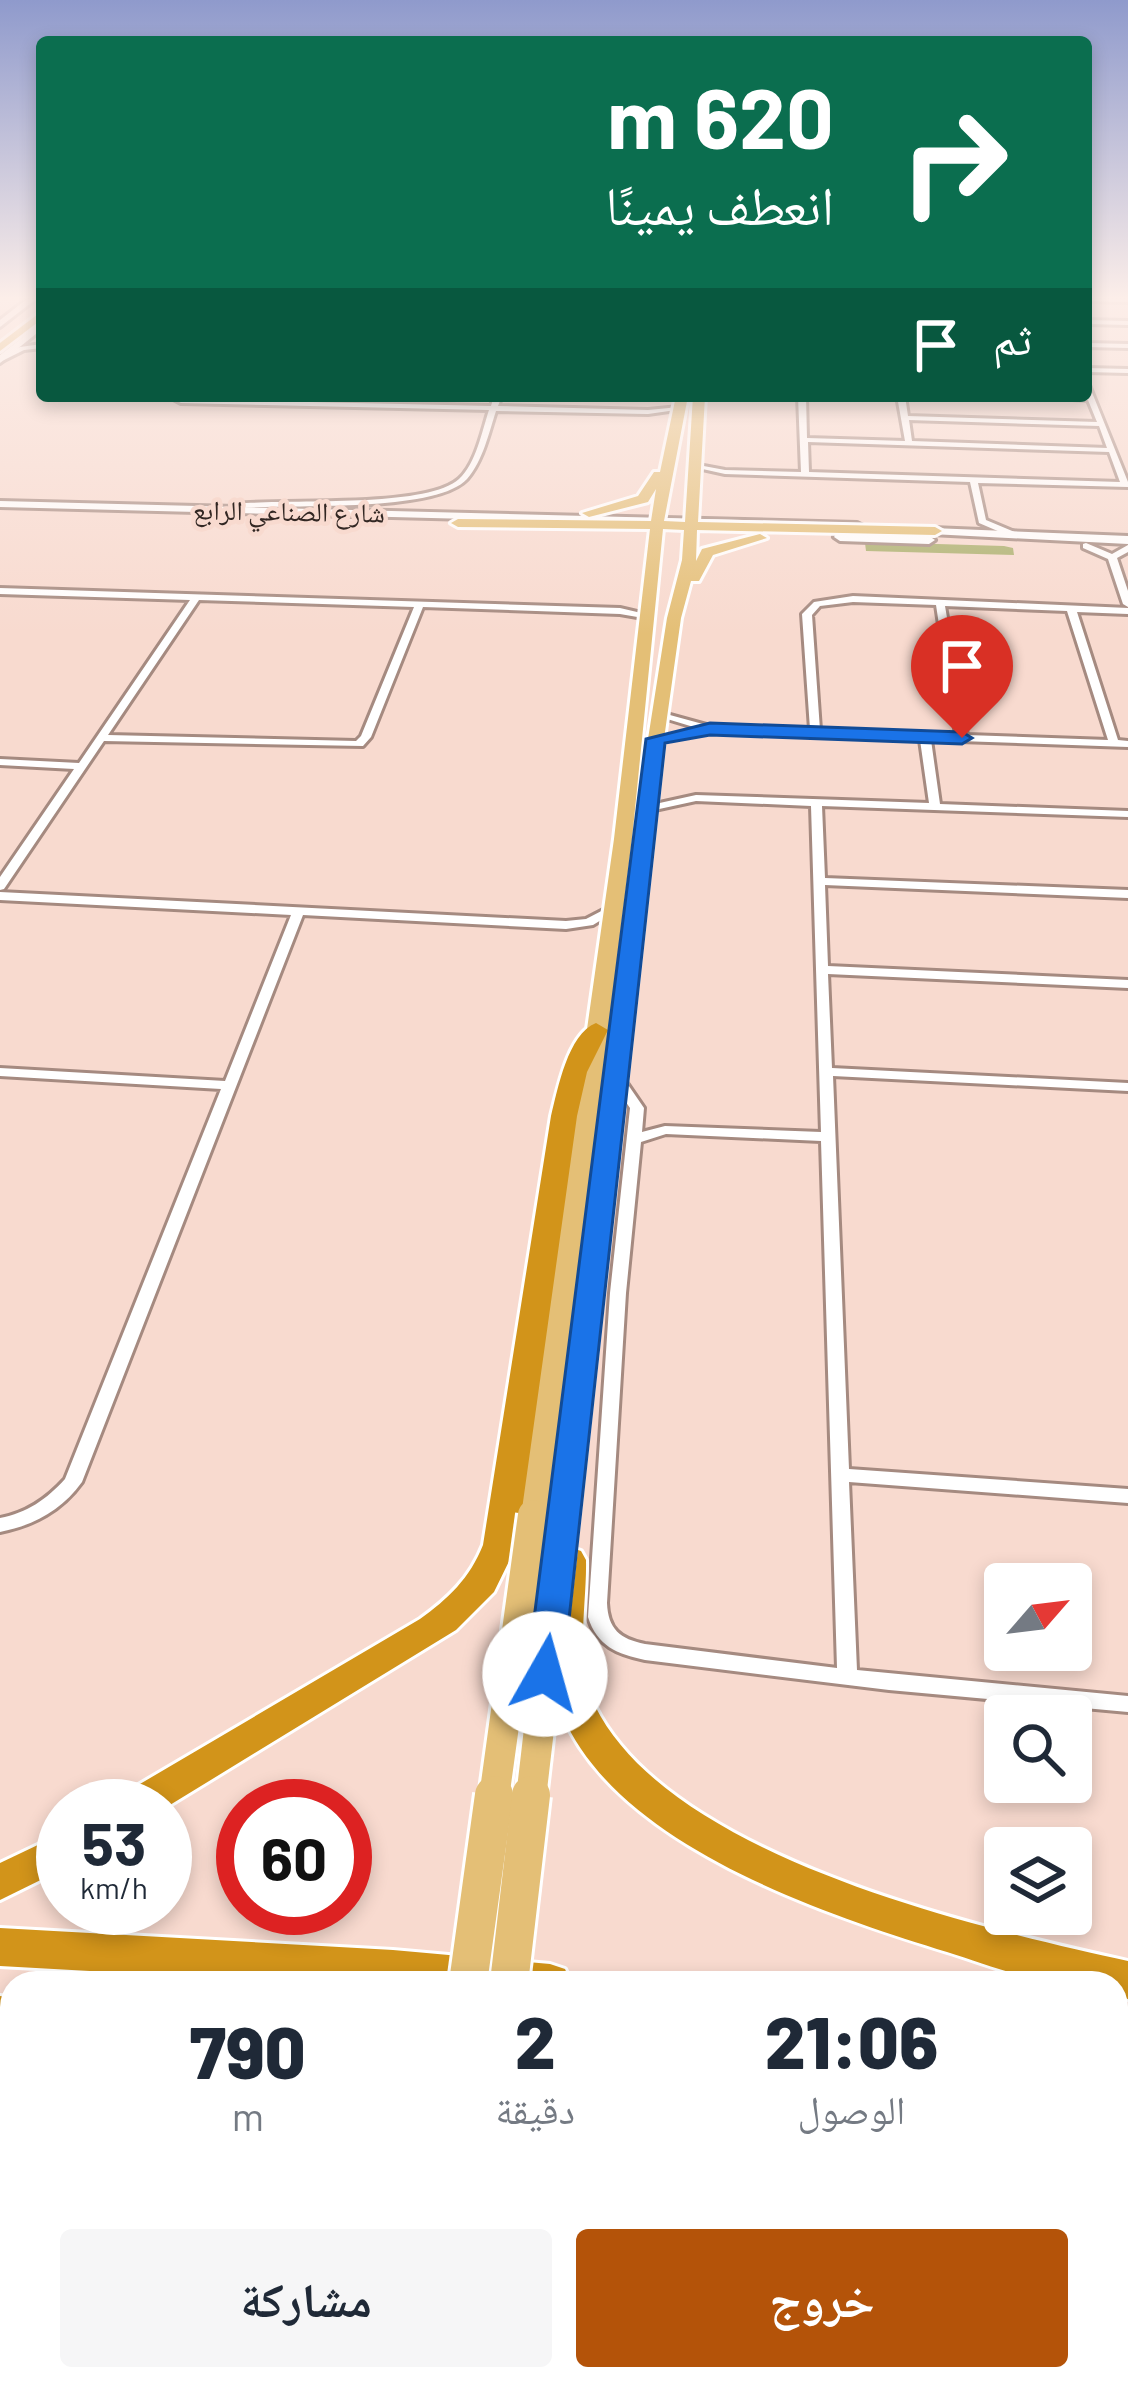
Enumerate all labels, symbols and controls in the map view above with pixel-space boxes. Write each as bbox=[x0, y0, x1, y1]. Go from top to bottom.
text: 620 m bbox=[607, 65, 834, 166]
icon: right bbox=[876, 84, 1032, 240]
text: انعطف يمينًا bbox=[605, 171, 834, 236]
text: ثم bbox=[993, 310, 1032, 364]
icon: arrive bbox=[903, 312, 969, 378]
street label: شارع الصناعي الرابع bbox=[193, 492, 385, 535]
pin bbox=[911, 615, 1013, 738]
icon: arrive bbox=[929, 633, 995, 699]
north arrow bbox=[984, 1563, 1092, 1671]
map controls bbox=[984, 1563, 1092, 1935]
position arrow bbox=[482, 1611, 608, 1737]
button: search bbox=[984, 1695, 1092, 1803]
speed limit sign: 60 bbox=[216, 1779, 372, 1935]
text: 53 bbox=[82, 1806, 146, 1878]
button: layers bbox=[984, 1827, 1092, 1935]
text: km/h bbox=[80, 1869, 148, 1905]
text: 2 bbox=[515, 1997, 556, 2083]
text: 21:06 bbox=[765, 1997, 938, 2083]
text: 790 bbox=[190, 2007, 306, 2093]
text: دقيقة bbox=[496, 2085, 575, 2132]
text: الوصول bbox=[797, 2085, 905, 2132]
text: m bbox=[232, 2092, 264, 2139]
button: مشاركة bbox=[60, 2229, 552, 2367]
button: خروج bbox=[576, 2229, 1068, 2367]

